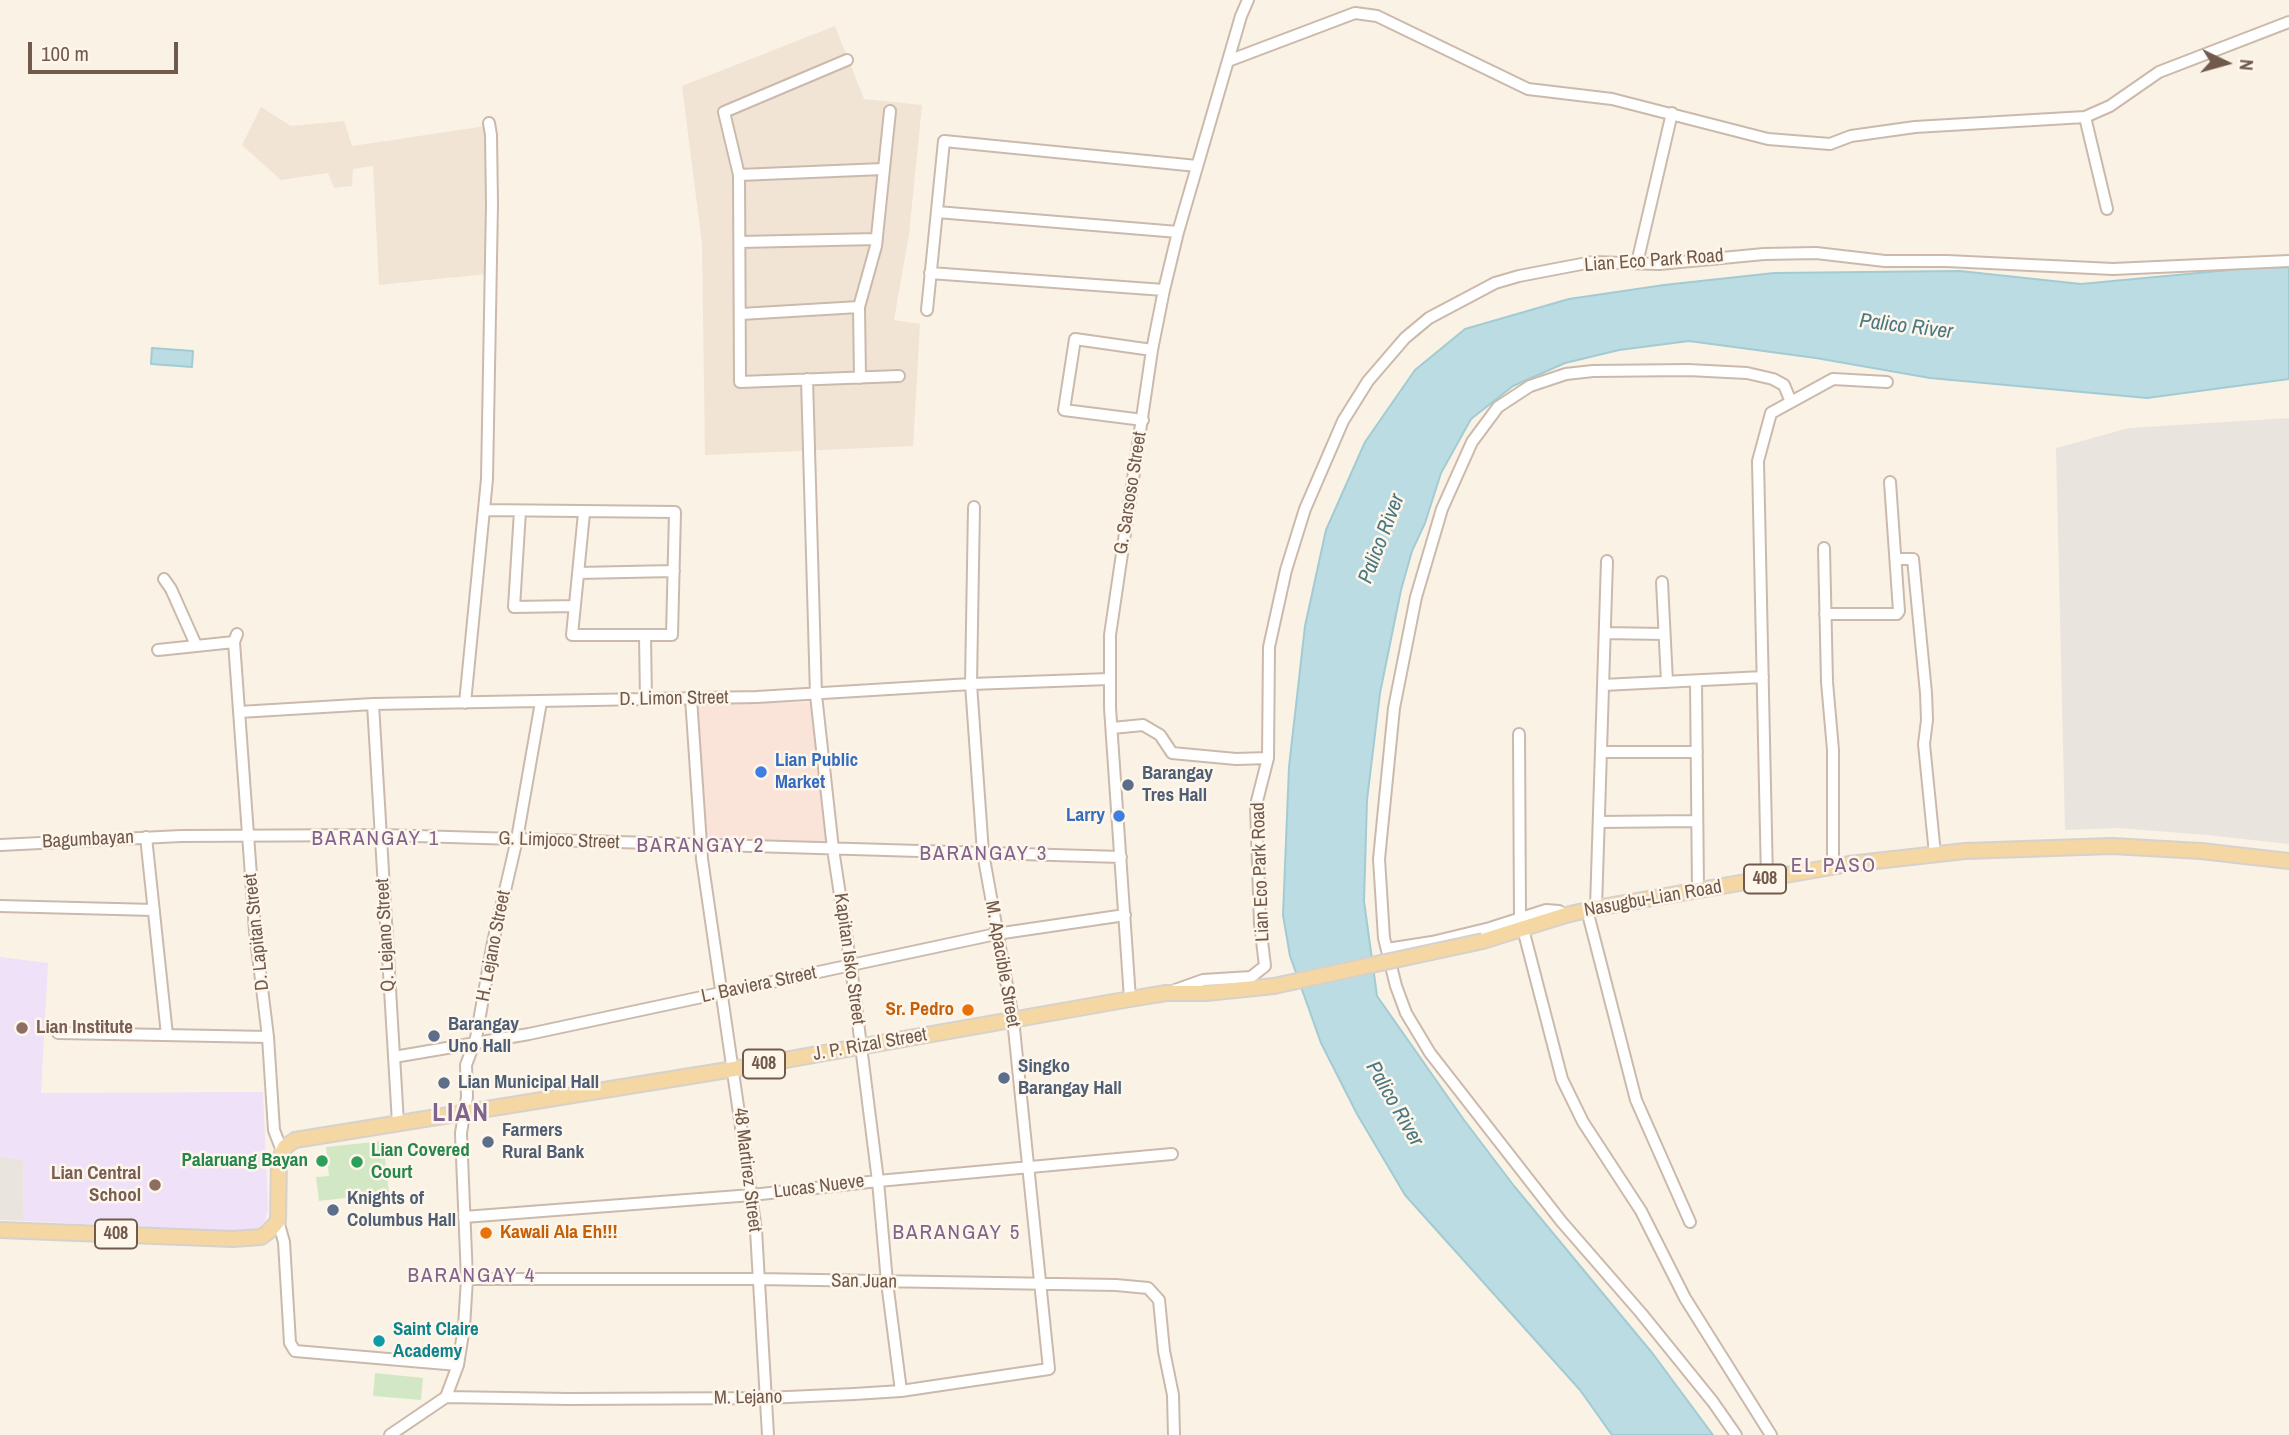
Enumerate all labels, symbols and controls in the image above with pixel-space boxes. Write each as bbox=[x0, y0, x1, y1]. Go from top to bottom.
scale bar bbox=[32, 28, 182, 72]
north arrow bbox=[2191, 28, 2261, 98]
text: 100 m bbox=[41, 39, 89, 68]
text: N bbox=[2233, 58, 2260, 72]
street label: Lian Eco Park Road bbox=[1584, 245, 1724, 277]
water label: Palico River bbox=[1858, 309, 1954, 345]
street label: G. Sarsoso Street bbox=[1110, 430, 1152, 556]
water label: Palico River bbox=[1353, 491, 1411, 587]
street label: D. Limon Street bbox=[619, 687, 729, 711]
place label: Lian Public Market bbox=[775, 750, 858, 794]
place label: Barangay Tres Hall bbox=[1142, 763, 1213, 807]
marker: Lian Public Market bbox=[753, 764, 769, 780]
marker: Barangay Tres Hall bbox=[1120, 777, 1136, 793]
street label: Lian Eco Park Road bbox=[1247, 802, 1275, 942]
place label: Larry bbox=[1066, 805, 1105, 827]
marker: Larry bbox=[1111, 808, 1127, 824]
street label: Bagumbayan bbox=[42, 826, 134, 854]
district label: BARANGAY 1 bbox=[313, 826, 439, 852]
street label: G. Limjoco Street bbox=[498, 827, 620, 855]
district label: BARANGAY 2 bbox=[638, 833, 764, 859]
district label: BARANGAY 3 bbox=[921, 841, 1047, 867]
district label: EL PASO bbox=[1792, 853, 1876, 879]
road number: 408 bbox=[1744, 864, 1786, 894]
street label: D. Lapitan Street bbox=[240, 872, 274, 992]
street label: Nasugbu-Lian Road bbox=[1582, 876, 1724, 922]
street label: Q. Lejano Street bbox=[372, 878, 400, 992]
street label: H. Lejano Street bbox=[472, 889, 516, 1003]
street label: Kapitan Isko Street bbox=[828, 892, 870, 1026]
street label: M. Apacible Street bbox=[980, 899, 1024, 1029]
street label: L. Baviera Street bbox=[699, 962, 819, 1008]
place label: Sr. Pedro bbox=[886, 999, 954, 1021]
marker: Sr. Pedro bbox=[960, 1002, 976, 1018]
place label: Barangay Uno Hall bbox=[448, 1014, 519, 1058]
place label: Lian Institute bbox=[36, 1017, 133, 1039]
marker: Lian Institute bbox=[14, 1020, 30, 1036]
street label: J. P. Rizal Street bbox=[811, 1024, 929, 1066]
marker: Barangay Uno Hall bbox=[426, 1028, 442, 1044]
road number: 408 bbox=[743, 1050, 785, 1078]
place label: Singko Barangay Hall bbox=[1018, 1056, 1122, 1100]
water label: Palico River bbox=[1360, 1057, 1428, 1151]
marker: Singko Barangay Hall bbox=[996, 1070, 1012, 1086]
place label: Lian Municipal Hall bbox=[458, 1072, 599, 1094]
marker: Lian Municipal Hall bbox=[436, 1075, 452, 1091]
district label: LIAN bbox=[433, 1098, 489, 1130]
street label: 48 Martirez Street bbox=[728, 1107, 766, 1233]
place label: Farmers Rural Bank bbox=[502, 1120, 584, 1164]
marker: Farmers Rural Bank bbox=[480, 1134, 496, 1150]
place label: Lian Covered Court bbox=[371, 1140, 470, 1184]
place label: Palaruang Bayan bbox=[182, 1150, 308, 1172]
marker: Palaruang Bayan bbox=[314, 1153, 330, 1169]
marker: Lian Covered Court bbox=[349, 1154, 365, 1170]
place label: Lian Central School bbox=[51, 1163, 141, 1207]
street label: Lucas Nueve bbox=[772, 1170, 866, 1204]
marker: Lian Central School bbox=[147, 1177, 163, 1193]
place label: Knights of Columbus Hall bbox=[347, 1188, 456, 1232]
marker: Knights of Columbus Hall bbox=[325, 1202, 341, 1218]
road number: 408 bbox=[95, 1219, 137, 1248]
district label: BARANGAY 5 bbox=[894, 1220, 1020, 1246]
place label: Kawali Ala Eh!!! bbox=[500, 1222, 618, 1244]
marker: Kawali Ala Eh!!! bbox=[478, 1225, 494, 1241]
district label: BARANGAY 4 bbox=[409, 1263, 535, 1289]
street label: San Juan bbox=[831, 1270, 897, 1294]
place label: Saint Claire Academy bbox=[393, 1319, 479, 1363]
marker: Saint Claire Academy bbox=[371, 1333, 387, 1349]
street label: M. Lejano bbox=[714, 1386, 782, 1410]

